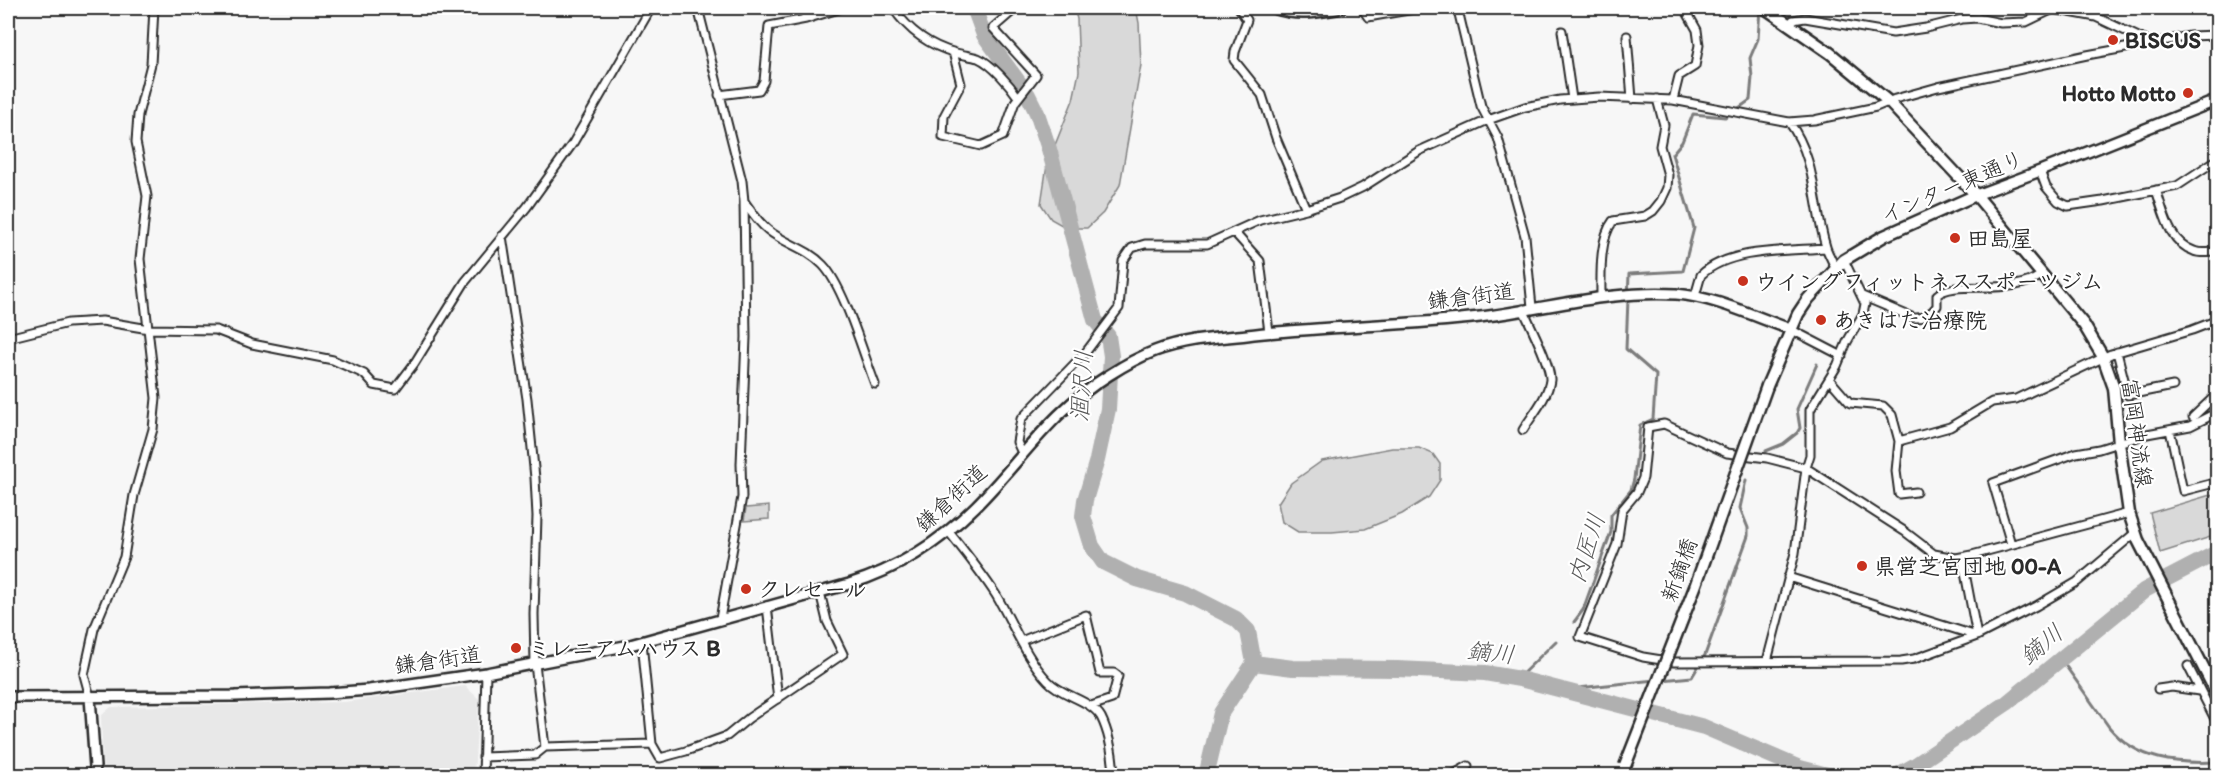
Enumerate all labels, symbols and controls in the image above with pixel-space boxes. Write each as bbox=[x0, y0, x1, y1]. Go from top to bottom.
place label: BISCUS bbox=[2125, 27, 2201, 54]
marker: BISCUS bbox=[2106, 33, 2120, 47]
place label: Hotto Motto bbox=[2062, 80, 2176, 107]
marker: Hotto Motto bbox=[2181, 86, 2195, 100]
street label: インター東通り bbox=[1876, 145, 2028, 229]
place label: 田島屋 bbox=[1967, 225, 2033, 252]
marker: 田島屋 bbox=[1948, 231, 1962, 245]
place label: ウイングフィットネススポーツジム bbox=[1755, 268, 2103, 295]
marker: ウイングフィットネススポーツジム bbox=[1736, 274, 1750, 288]
street label: 鎌倉街道 bbox=[1426, 277, 1516, 315]
place label: あきはた治療院 bbox=[1833, 307, 1987, 334]
marker: あきはた治療院 bbox=[1814, 313, 1828, 327]
water label: 涸沢川 bbox=[1064, 349, 1098, 423]
street label: 富岡神流線 bbox=[2116, 377, 2158, 489]
street label: 鎌倉街道 bbox=[910, 458, 992, 538]
water label: 内匠川 bbox=[1561, 509, 1611, 587]
street label: 新鏑橋 bbox=[1655, 534, 1703, 606]
place label: 県営芝宮団地 00-A bbox=[1874, 553, 2062, 580]
marker: 県営芝宮団地 00-A bbox=[1855, 559, 1869, 573]
place label: クレセール bbox=[758, 576, 867, 603]
marker: クレセール bbox=[739, 582, 753, 596]
water label: 鏑川 bbox=[2013, 618, 2069, 670]
place label: ミレニアムハウス B bbox=[528, 635, 721, 662]
water label: 鏑川 bbox=[1466, 635, 1516, 669]
street label: 鎌倉街道 bbox=[393, 641, 483, 679]
marker: ミレニアムハウス B bbox=[509, 641, 523, 655]

